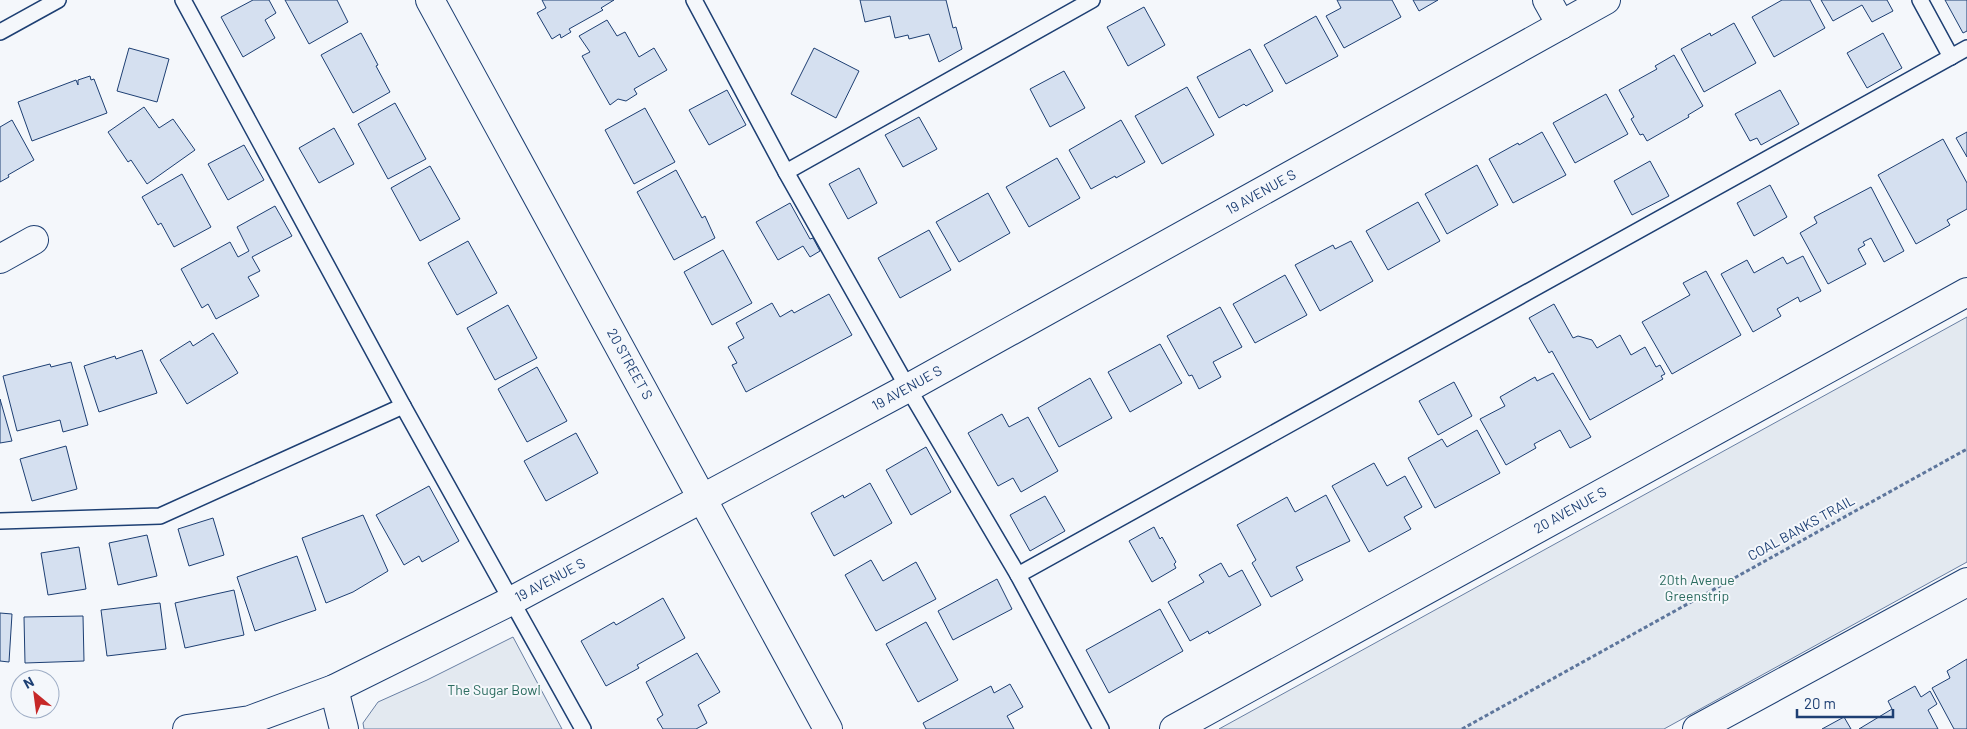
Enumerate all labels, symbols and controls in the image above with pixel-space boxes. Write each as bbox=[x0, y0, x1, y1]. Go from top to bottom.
street label: 19 AVENUE S bbox=[1223, 165, 1299, 218]
street label: 20 STREET S bbox=[604, 325, 657, 402]
street label: 19 AVENUE S bbox=[869, 361, 945, 414]
street label: 20 AVENUE S bbox=[1530, 483, 1609, 537]
street label: COAL BANKS TRAIL bbox=[1744, 491, 1857, 564]
street label: 19 AVENUE S bbox=[512, 554, 588, 605]
park label: 20th Avenue Greenstrip bbox=[1659, 571, 1735, 604]
north arrow bbox=[10, 669, 60, 719]
text: N bbox=[20, 673, 37, 692]
park label: The Sugar Bowl bbox=[447, 681, 541, 698]
scale bar bbox=[1797, 686, 1893, 718]
text: 20 m bbox=[1804, 694, 1836, 712]

